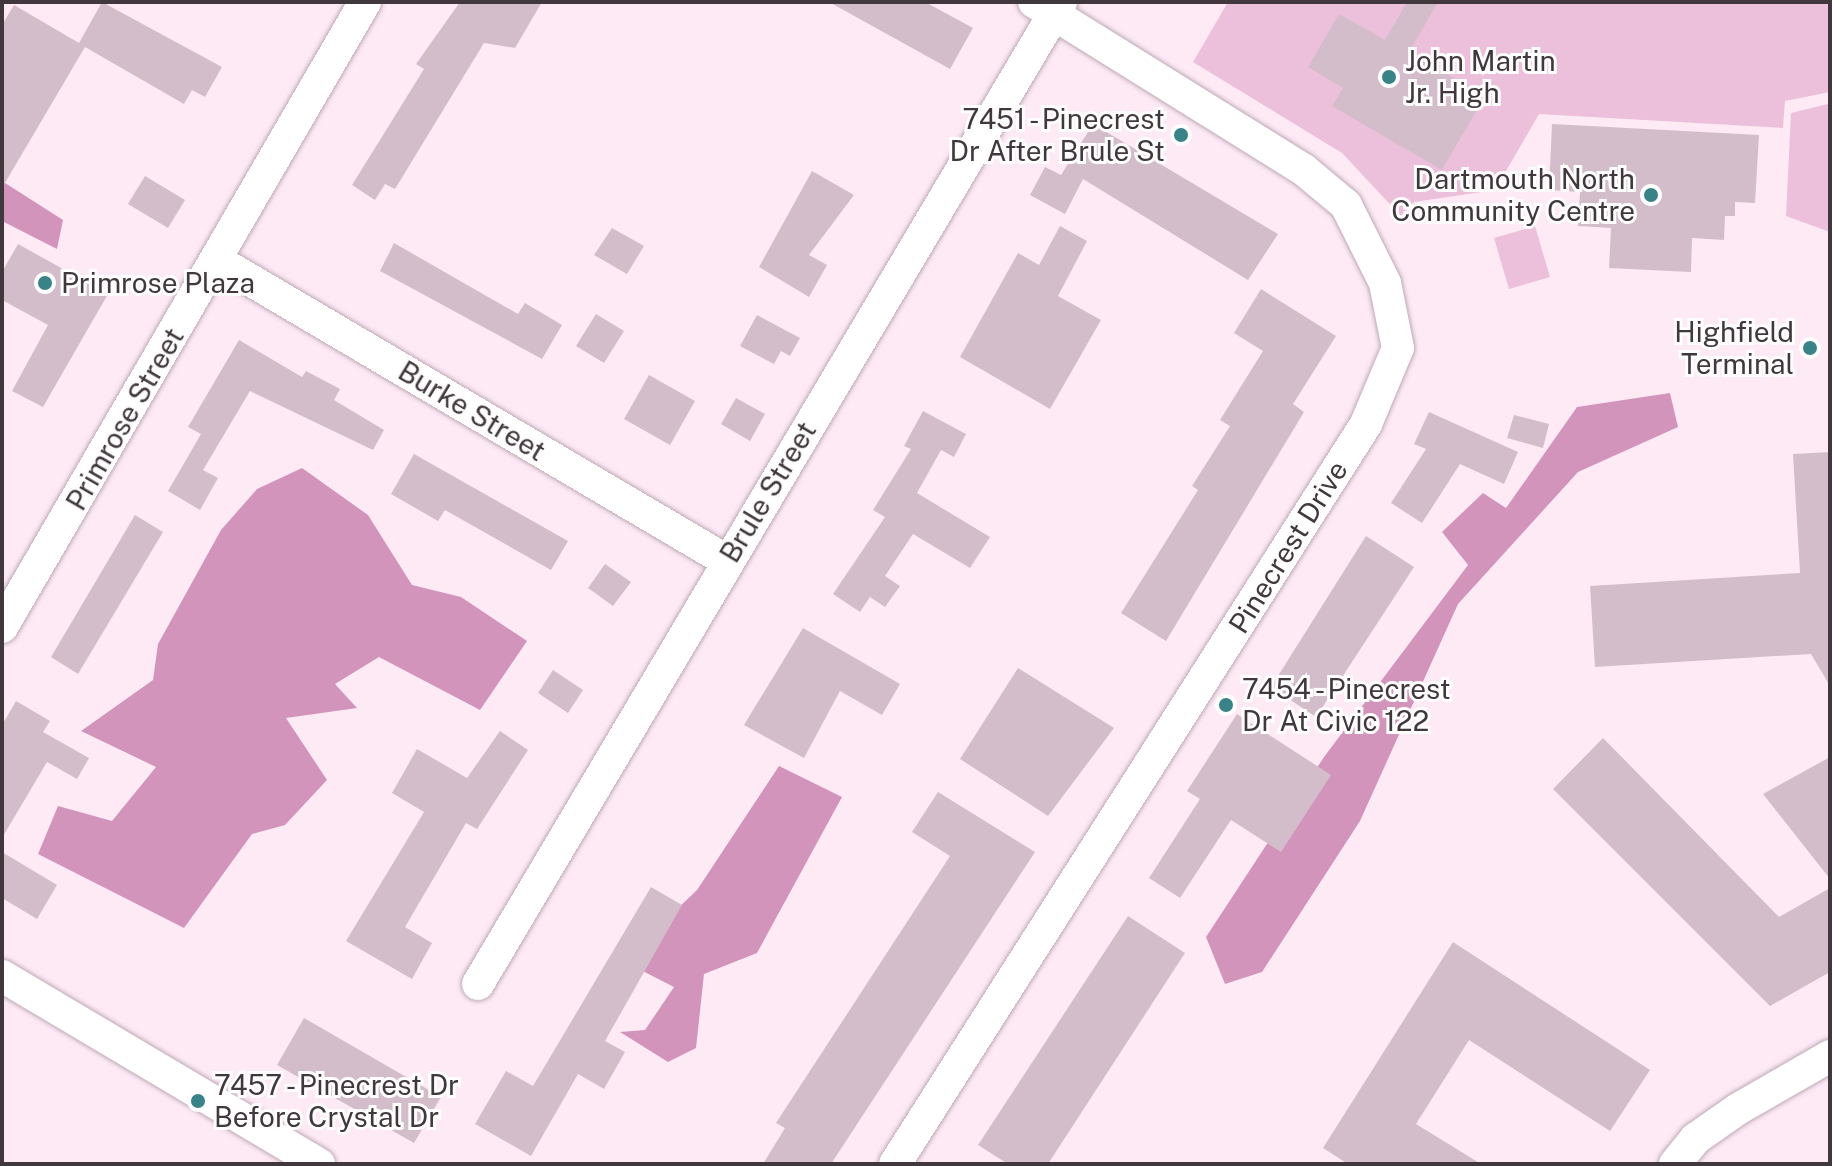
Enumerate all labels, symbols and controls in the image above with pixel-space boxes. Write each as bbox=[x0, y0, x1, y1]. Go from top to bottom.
place label: John Martin Jr. High bbox=[1405, 44, 1556, 110]
marker: John Martin Jr. High bbox=[1380, 68, 1398, 86]
place label: 7451 - Pinecrest Dr After Brule St bbox=[949, 102, 1165, 168]
marker: 7451 - Pinecrest Dr After Brule St bbox=[1172, 126, 1190, 144]
place label: Dartmouth North Community Centre bbox=[1391, 162, 1635, 228]
marker: Dartmouth North Community Centre bbox=[1642, 186, 1660, 204]
place label: Primrose Plaza bbox=[61, 266, 255, 300]
marker: Primrose Plaza bbox=[36, 274, 54, 292]
place label: Highfield Terminal bbox=[1674, 315, 1794, 381]
street label: Primrose Street bbox=[59, 322, 191, 516]
marker: Highfield Terminal bbox=[1801, 339, 1819, 357]
street label: Burke Street bbox=[392, 354, 552, 468]
street label: Brule Street bbox=[713, 415, 823, 569]
street label: Pinecrest Drive bbox=[1222, 455, 1354, 639]
place label: 7454 - Pinecrest Dr At Civic 122 bbox=[1242, 672, 1458, 738]
marker: 7454 - Pinecrest Dr At Civic 122 bbox=[1217, 696, 1235, 714]
place label: 7457 - Pinecrest Dr Before Crystal Dr bbox=[214, 1068, 467, 1134]
marker: 7457 - Pinecrest Dr Before Crystal Dr bbox=[189, 1092, 207, 1110]

